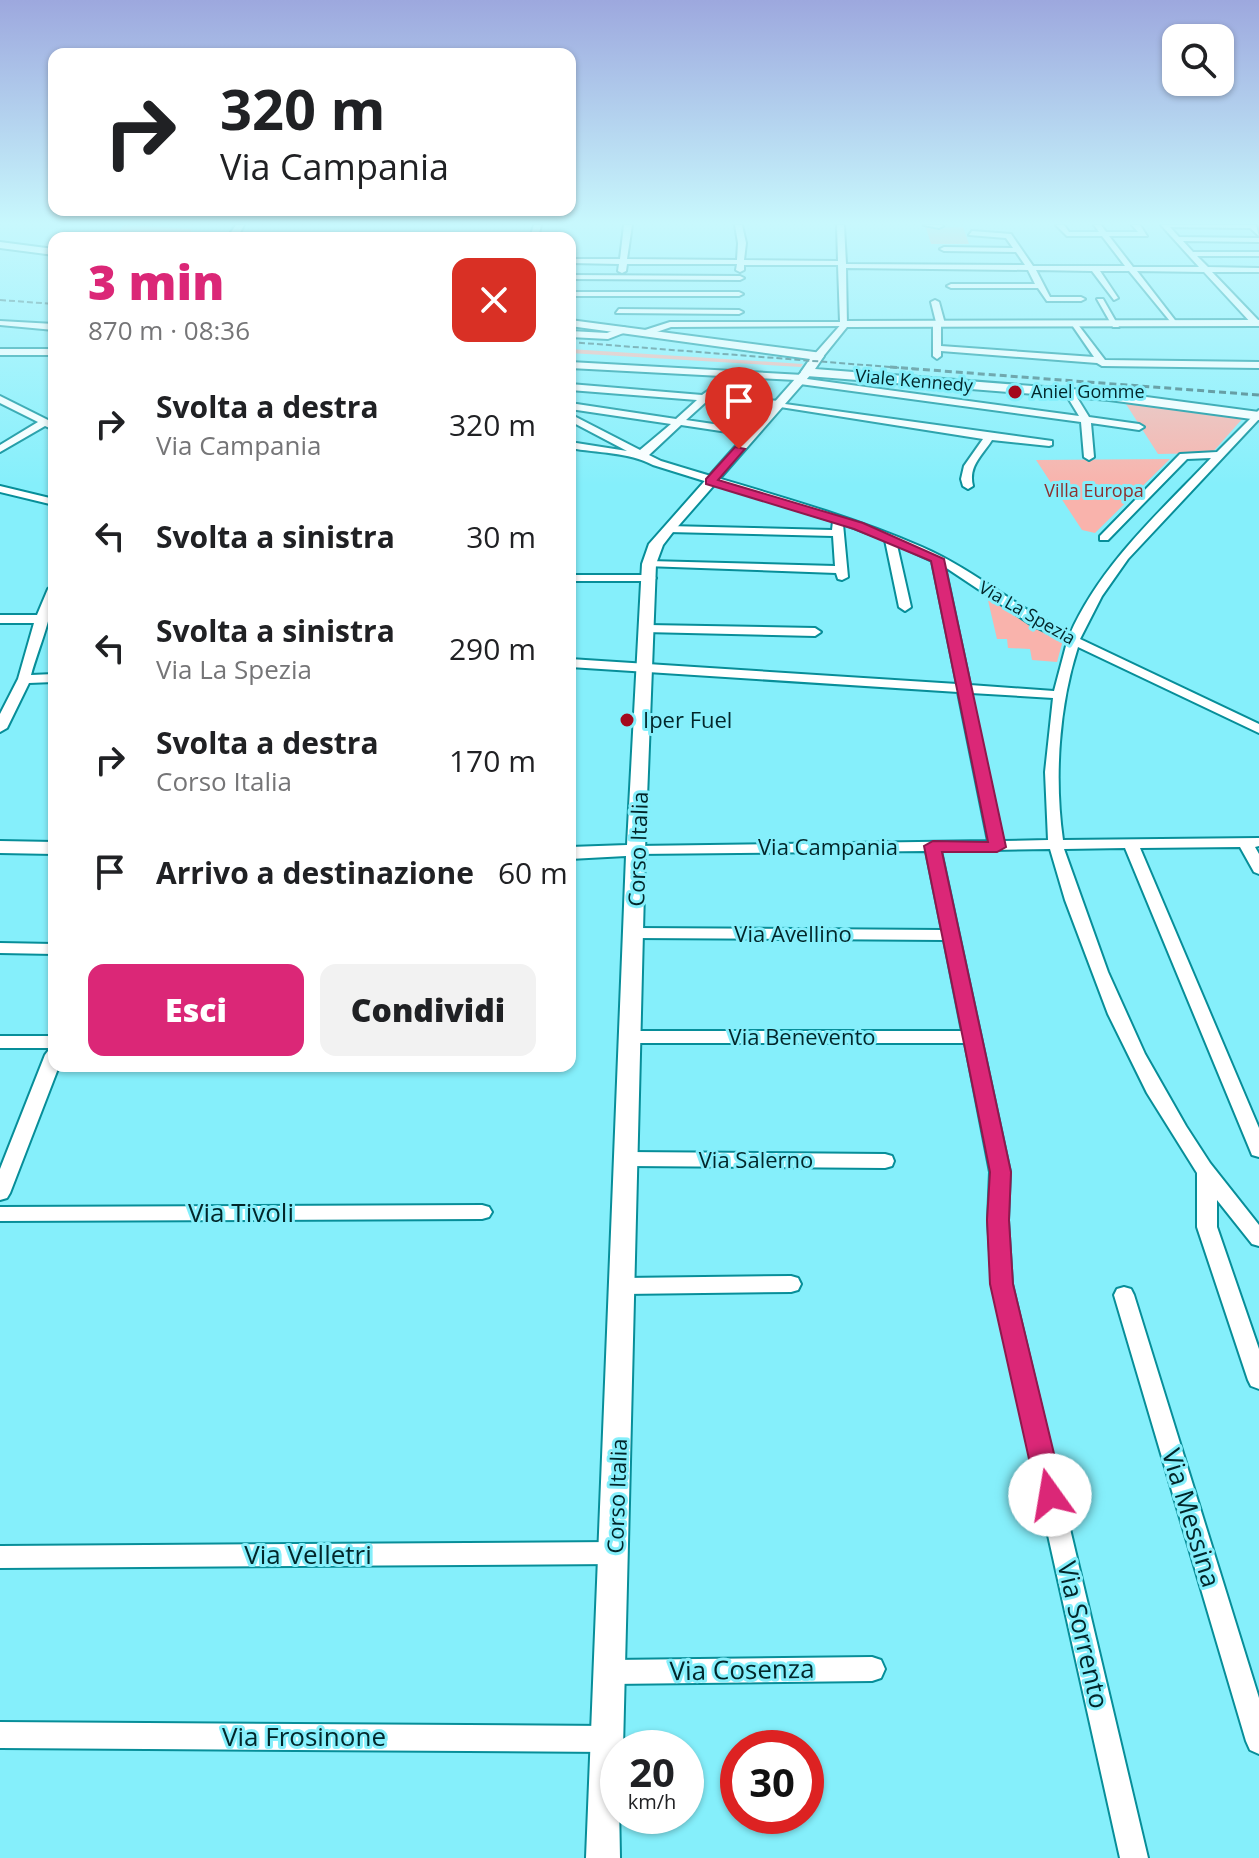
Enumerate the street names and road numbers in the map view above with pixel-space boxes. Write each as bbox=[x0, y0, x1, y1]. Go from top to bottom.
street label: Viale Kennedy bbox=[854, 363, 975, 397]
street label: Via La Spezia bbox=[975, 575, 1080, 650]
street label: Corso Italia bbox=[620, 791, 654, 907]
street label: Via Campania bbox=[758, 831, 898, 861]
street label: Via Avellino bbox=[734, 918, 852, 948]
street label: Via Benevento bbox=[729, 1021, 875, 1051]
street label: Via Salerno bbox=[699, 1144, 813, 1174]
street label: Via Tivoli bbox=[188, 1194, 294, 1230]
street label: Corso Italia bbox=[599, 1438, 633, 1554]
street label: Via Messina bbox=[1154, 1444, 1230, 1591]
street label: Via Velletri bbox=[244, 1536, 372, 1572]
street label: Via Sorrento bbox=[1050, 1558, 1118, 1712]
street label: Via Cosenza bbox=[669, 1650, 815, 1688]
street label: Via Frosinone bbox=[222, 1718, 386, 1754]

